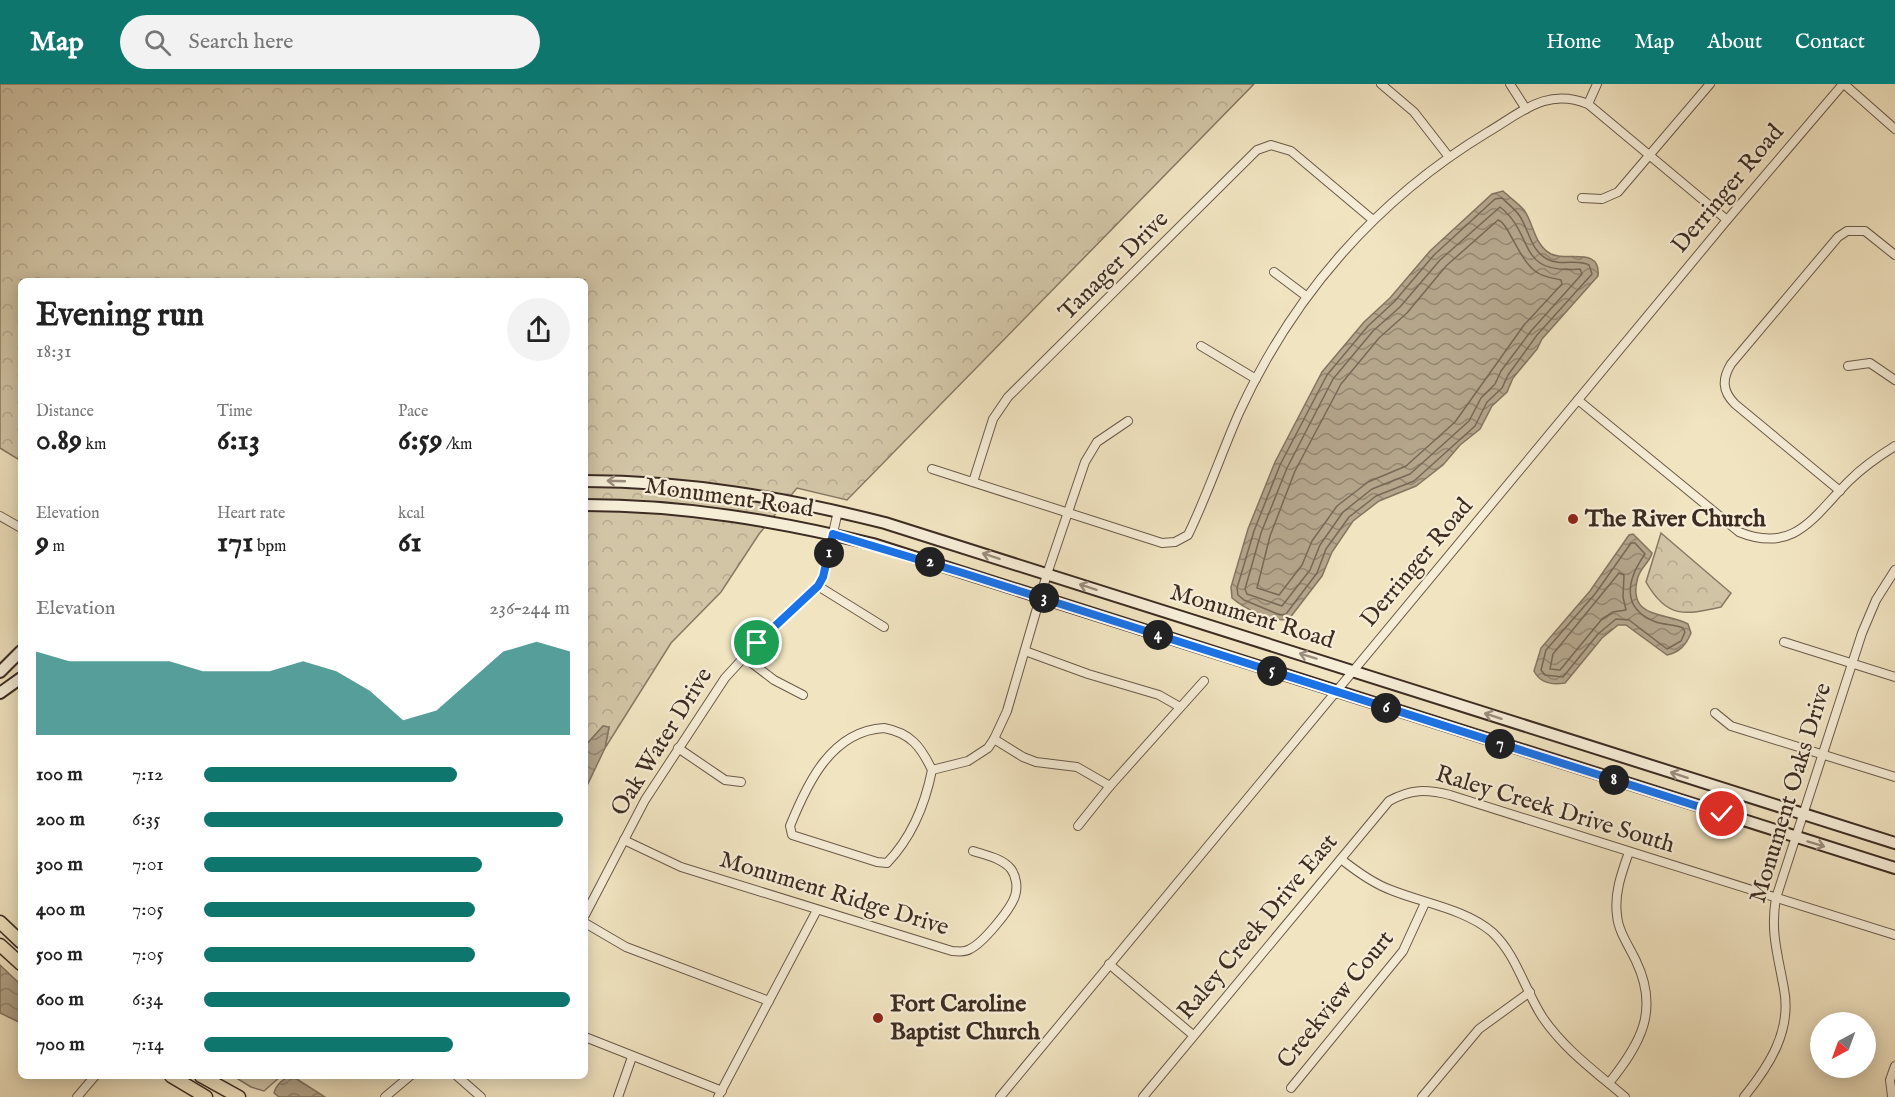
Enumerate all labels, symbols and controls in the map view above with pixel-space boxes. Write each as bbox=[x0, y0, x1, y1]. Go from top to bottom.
search box bbox=[120, 15, 540, 69]
text: Map bbox=[30, 25, 84, 60]
icon: search bbox=[141, 26, 174, 59]
text: Search here bbox=[189, 28, 293, 56]
text: Home bbox=[1546, 29, 1601, 56]
text: Map bbox=[1634, 29, 1674, 56]
text: About bbox=[1707, 29, 1762, 56]
text: Contact bbox=[1795, 29, 1865, 56]
street label: Derringer Road bbox=[1665, 118, 1791, 260]
street label: Tanager Drive bbox=[1052, 204, 1176, 328]
text: Evening run bbox=[36, 295, 204, 337]
button: share bbox=[507, 298, 570, 361]
text: 18:31 bbox=[36, 339, 72, 364]
text: Distance bbox=[36, 402, 94, 422]
text: Time bbox=[217, 402, 253, 422]
text: Pace bbox=[398, 402, 428, 422]
text: 0.89 bbox=[36, 422, 82, 460]
text: 6:13 bbox=[217, 422, 260, 460]
text: 6:59 bbox=[398, 422, 443, 460]
text: km bbox=[82, 435, 106, 455]
text: /km bbox=[443, 435, 472, 455]
street label: Monument Road bbox=[643, 471, 816, 525]
one-way arrow bbox=[607, 476, 627, 487]
street label: Derringer Road bbox=[1354, 492, 1480, 634]
text: Elevation bbox=[36, 504, 99, 524]
text: Heart rate bbox=[217, 504, 285, 524]
text: kcal bbox=[398, 504, 425, 524]
place label: The River Church bbox=[1584, 504, 1766, 535]
marker: The River Church bbox=[1566, 512, 1580, 526]
text: 9 bbox=[36, 524, 49, 562]
text: 171 bbox=[217, 524, 253, 562]
text: 61 bbox=[398, 524, 422, 562]
text: m bbox=[49, 537, 65, 557]
text: bpm bbox=[253, 537, 286, 557]
pin: 1 bbox=[814, 538, 844, 568]
text: 1 bbox=[826, 543, 832, 563]
pin: 2 bbox=[915, 547, 945, 577]
one-way arrow bbox=[982, 550, 1001, 561]
text: 2 bbox=[926, 552, 934, 572]
street label: Monument Road bbox=[1166, 577, 1338, 657]
one-way arrow bbox=[1079, 581, 1098, 592]
pin: 3 bbox=[1029, 583, 1059, 613]
text: 3 bbox=[1041, 588, 1047, 608]
text: Elevation bbox=[36, 596, 115, 621]
text: 236–244 m bbox=[489, 596, 570, 621]
pin bbox=[731, 617, 782, 668]
pin: 4 bbox=[1143, 620, 1173, 650]
text: 4 bbox=[1154, 625, 1162, 645]
icon: arrive bbox=[740, 626, 773, 659]
one-way arrow bbox=[1299, 650, 1318, 661]
pin: 5 bbox=[1257, 656, 1287, 686]
text: 5 bbox=[1269, 661, 1275, 681]
street label: Oak Water Drive bbox=[604, 662, 720, 822]
street label: Monument Oaks Drive bbox=[1743, 679, 1839, 907]
pin: 6 bbox=[1371, 693, 1401, 723]
text: 6 bbox=[1383, 698, 1389, 718]
one-way arrow bbox=[1484, 709, 1503, 720]
pin: 7 bbox=[1485, 729, 1515, 759]
text: 7 bbox=[1496, 734, 1504, 754]
street label: Raley Creek Drive South bbox=[1432, 759, 1679, 861]
text: 100 m bbox=[36, 762, 83, 787]
text: 7:12 bbox=[132, 762, 163, 787]
pin: 8 bbox=[1599, 765, 1629, 795]
one-way arrow bbox=[1670, 769, 1689, 780]
text: 8 bbox=[1611, 770, 1617, 790]
pin bbox=[1696, 788, 1747, 839]
icon: check bbox=[1705, 797, 1738, 830]
text: 200 m bbox=[36, 807, 85, 832]
text: 6:35 bbox=[132, 807, 160, 832]
street label: Raley Creek Drive East bbox=[1171, 827, 1345, 1027]
one-way arrow bbox=[1807, 839, 1826, 850]
street label: Monument Ridge Drive bbox=[716, 844, 952, 944]
text: 300 m bbox=[36, 852, 83, 877]
text: 7:01 bbox=[132, 852, 164, 877]
text: 400 m bbox=[36, 897, 85, 922]
text: 7:05 bbox=[132, 897, 164, 922]
street label: Creekview Court bbox=[1271, 925, 1401, 1075]
text: 500 m bbox=[36, 942, 83, 967]
text: 7:05 bbox=[132, 942, 164, 967]
text: 600 m bbox=[36, 987, 84, 1012]
text: 6:34 bbox=[132, 987, 163, 1012]
place label: Fort Caroline Baptist Church bbox=[890, 989, 1040, 1048]
marker: Fort Caroline Baptist Church bbox=[871, 1011, 885, 1025]
north arrow bbox=[1810, 1012, 1876, 1078]
map controls bbox=[1810, 1012, 1876, 1078]
text: 700 m bbox=[36, 1032, 85, 1057]
text: 7:14 bbox=[132, 1032, 164, 1057]

